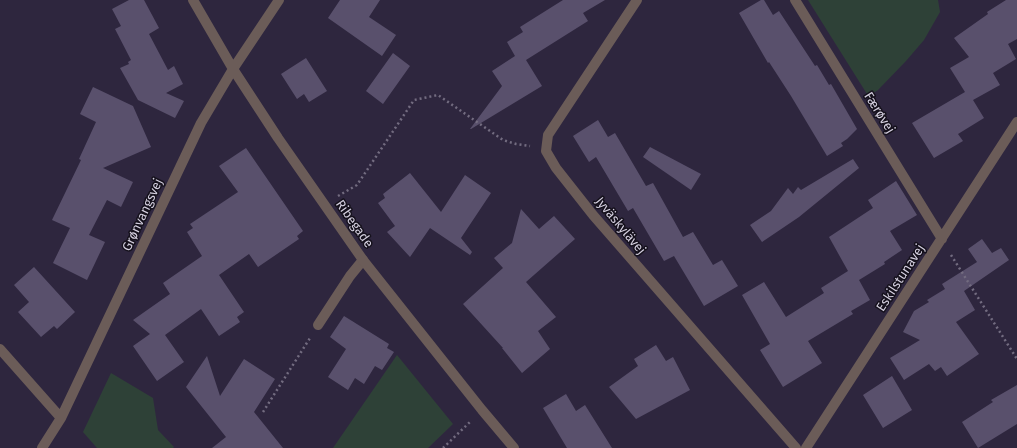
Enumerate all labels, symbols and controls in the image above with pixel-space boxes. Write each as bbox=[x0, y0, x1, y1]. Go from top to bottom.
street label: Færøvej bbox=[860, 89, 898, 137]
street label: Grønvangsvej bbox=[119, 176, 167, 254]
street label: Jyväskylävej bbox=[591, 194, 649, 258]
street label: Ribegade bbox=[332, 197, 376, 251]
street label: Eskilstunavej bbox=[873, 241, 929, 315]

